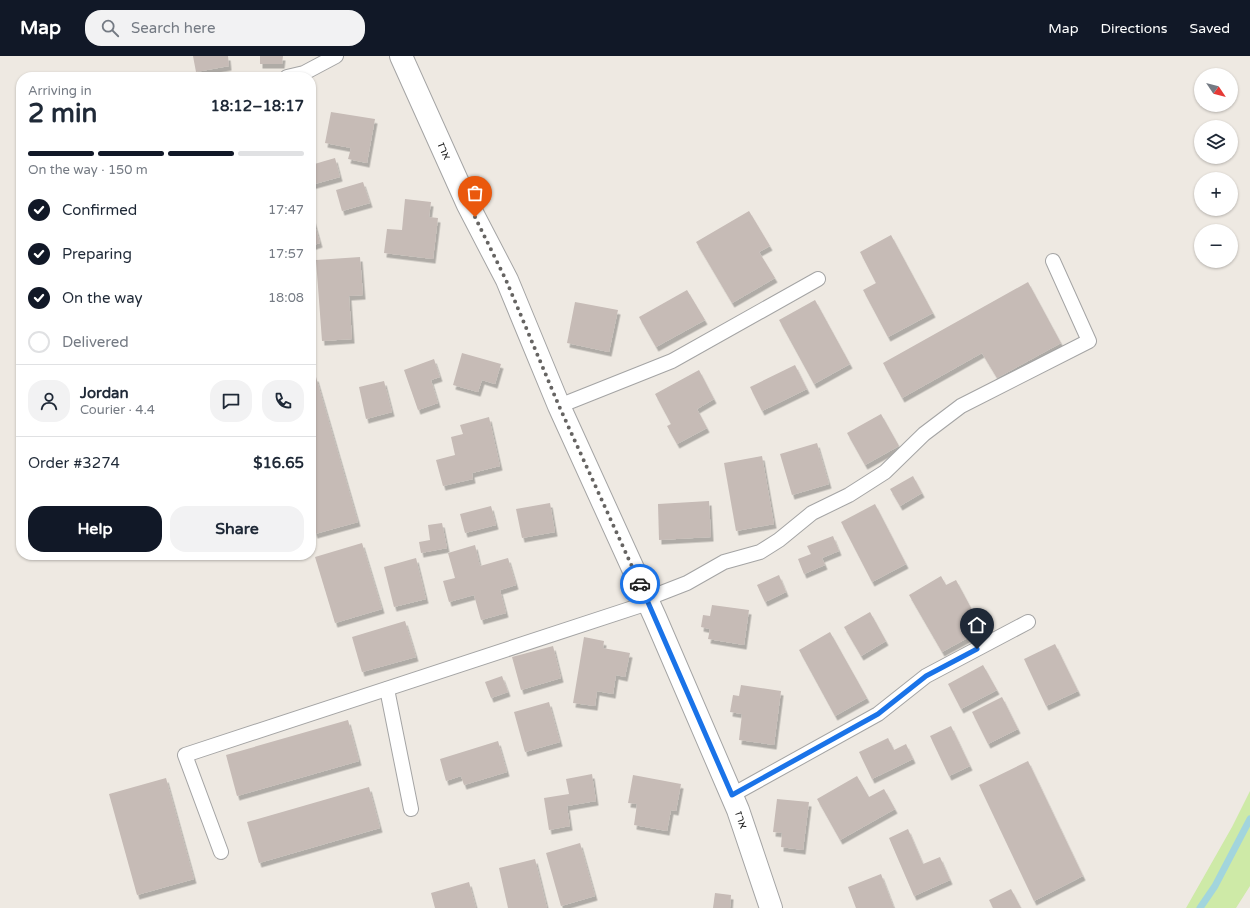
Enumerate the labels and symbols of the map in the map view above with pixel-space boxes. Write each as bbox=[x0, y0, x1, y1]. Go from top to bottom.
north arrow bbox=[1194, 68, 1238, 112]
street label: ארז bbox=[434, 140, 454, 162]
pin bbox=[458, 176, 492, 217]
courier bbox=[620, 564, 660, 604]
pin bbox=[960, 608, 994, 649]
street label: ארז bbox=[732, 809, 750, 831]

